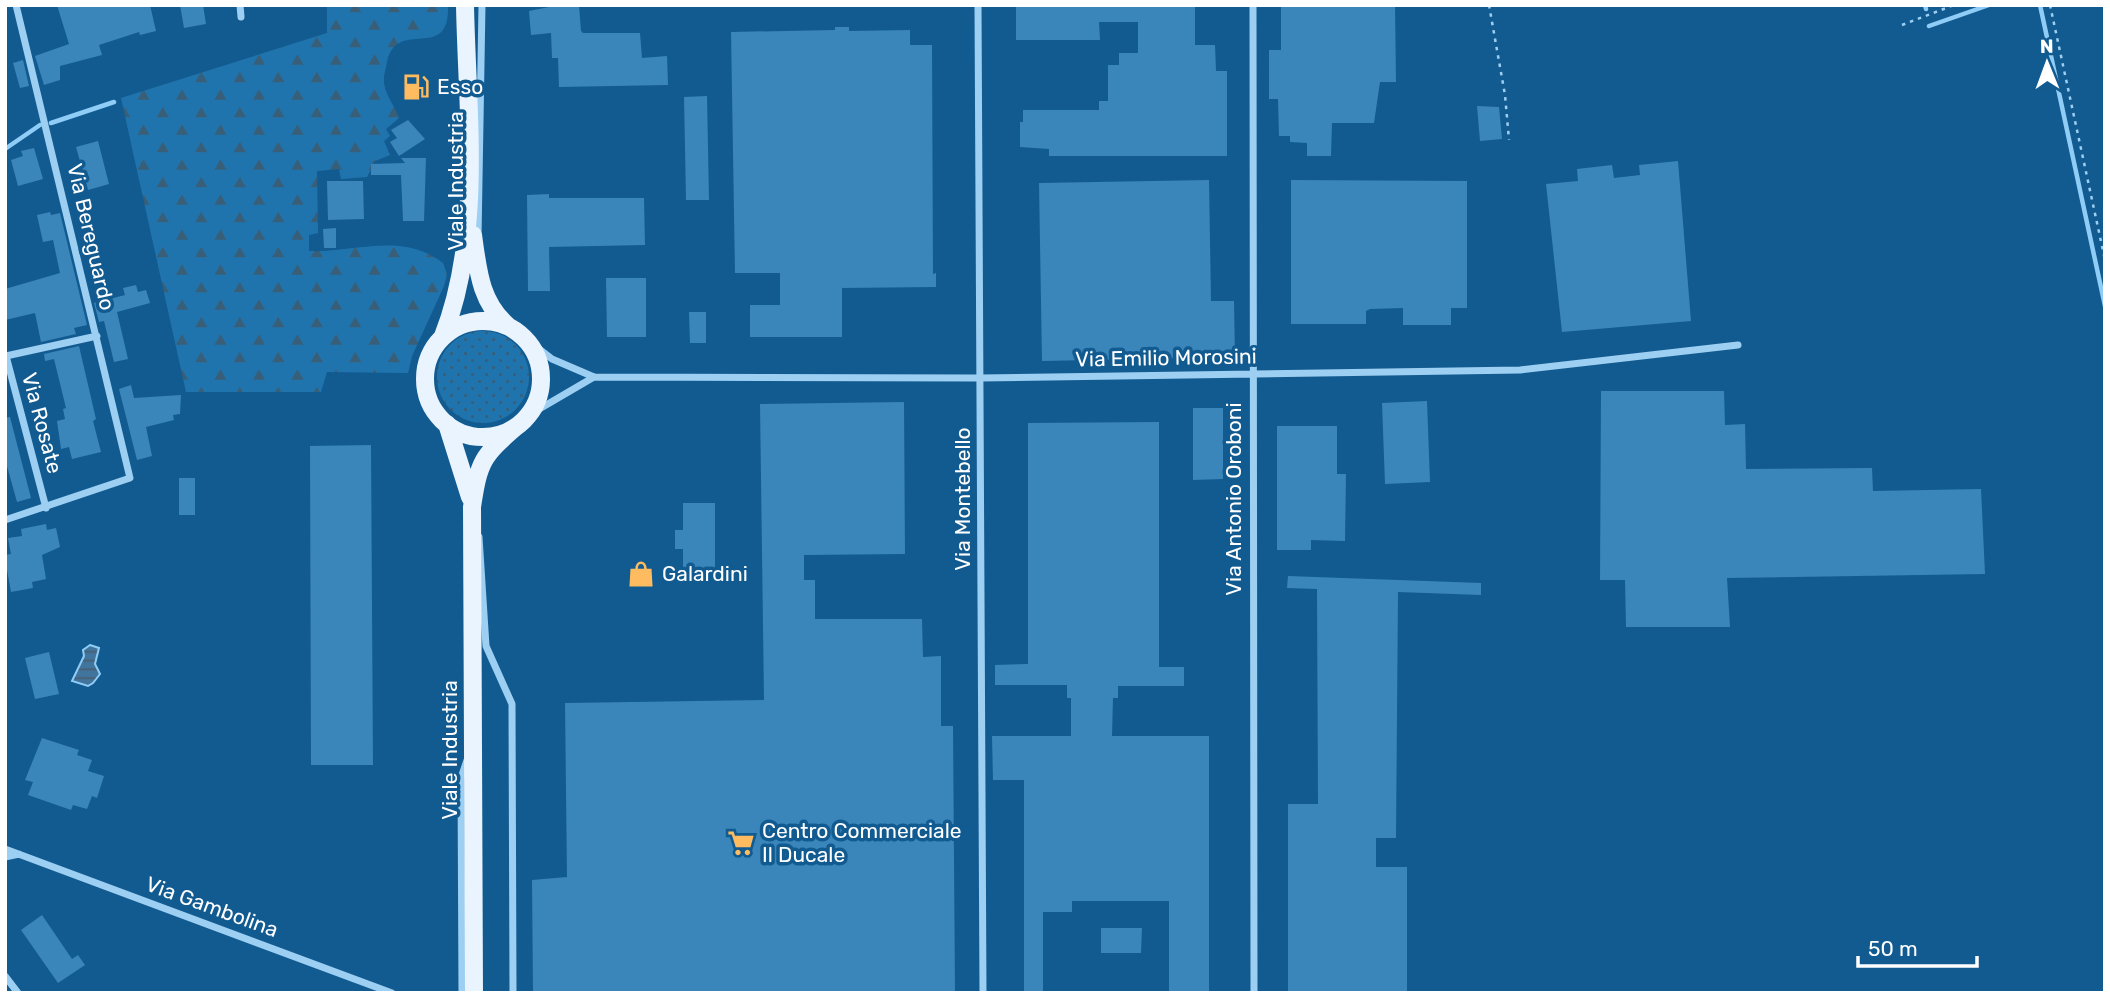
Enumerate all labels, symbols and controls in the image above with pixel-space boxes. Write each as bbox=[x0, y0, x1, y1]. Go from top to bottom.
north arrow bbox=[2012, 28, 2082, 98]
text: N bbox=[2040, 35, 2054, 58]
fuel station icon: Esso bbox=[401, 72, 431, 102]
place label: Esso bbox=[437, 74, 483, 99]
street label: Viale Industria bbox=[443, 111, 468, 251]
street label: Via Bereguardo bbox=[62, 161, 121, 313]
street label: Via Emilio Morosini bbox=[1075, 343, 1257, 372]
street label: Via Rosate bbox=[17, 370, 68, 476]
street label: Via Antonio Oroboni bbox=[1221, 402, 1246, 596]
street label: Via Montebello bbox=[950, 427, 975, 571]
shop icon: Galardini bbox=[626, 559, 656, 589]
place label: Galardini bbox=[662, 561, 748, 586]
street label: Viale Industria bbox=[437, 680, 462, 820]
place label: Centro Commerciale Il Ducale bbox=[762, 818, 962, 867]
supermarket icon: Centro Commerciale Il Ducale bbox=[726, 828, 756, 858]
street label: Via Gambolina bbox=[143, 871, 282, 942]
scale bar bbox=[1858, 925, 1977, 969]
text: 50 m bbox=[1868, 936, 1918, 961]

